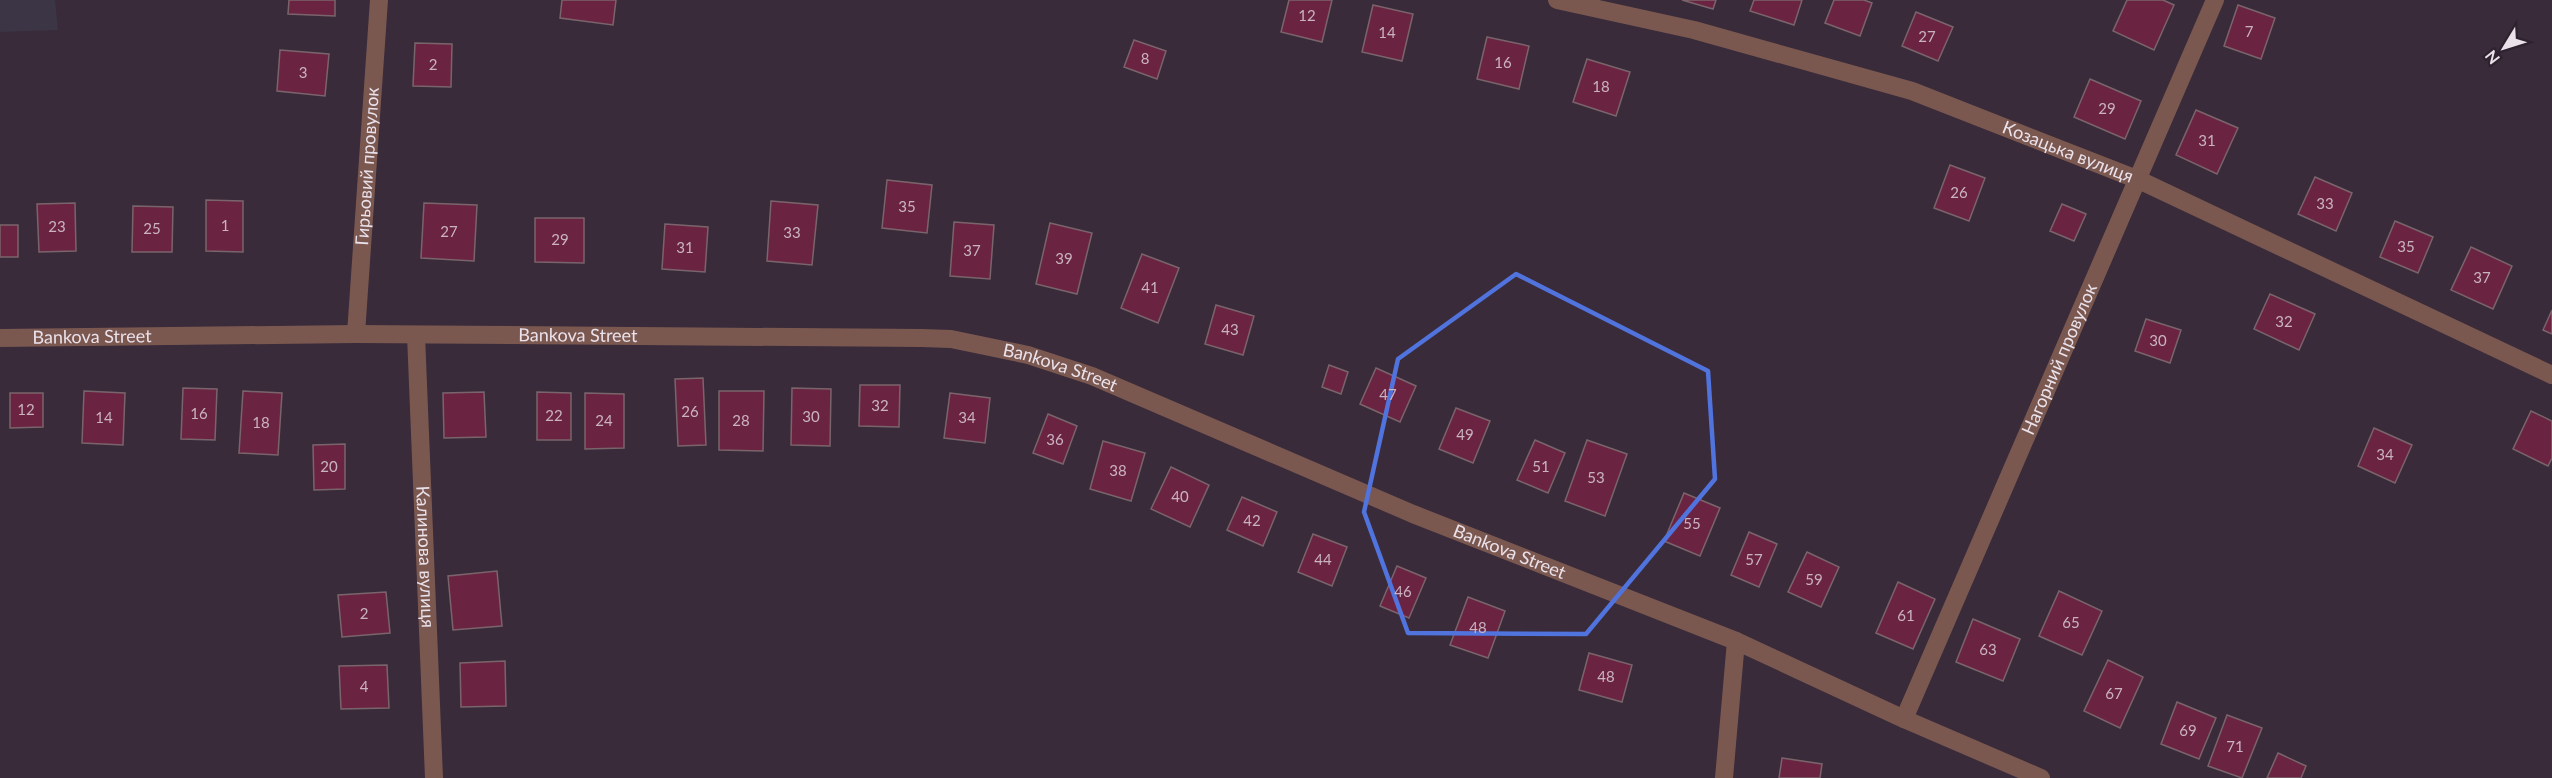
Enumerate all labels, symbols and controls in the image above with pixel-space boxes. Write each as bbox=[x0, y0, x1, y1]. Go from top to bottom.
house number: 12 bbox=[1298, 6, 1316, 24]
north arrow bbox=[2474, 18, 2534, 78]
house number: 7 bbox=[2245, 22, 2254, 40]
house number: 14 bbox=[1378, 23, 1396, 41]
house number: 27 bbox=[1918, 27, 1936, 45]
text: N bbox=[2481, 47, 2503, 68]
house number: 8 bbox=[1141, 49, 1149, 67]
house number: 16 bbox=[1494, 53, 1512, 71]
house number: 2 bbox=[429, 55, 437, 73]
house number: 3 bbox=[299, 63, 307, 81]
house number: 18 bbox=[1592, 77, 1610, 95]
street label: Гирьовий провулок bbox=[350, 86, 383, 246]
house number: 29 bbox=[2098, 99, 2116, 117]
street label: Козацька вулиця bbox=[2000, 116, 2137, 187]
house number: 31 bbox=[2198, 131, 2216, 149]
house number: 26 bbox=[1950, 183, 1968, 201]
house number: 33 bbox=[2316, 194, 2334, 212]
house number: 35 bbox=[898, 197, 916, 215]
house number: 1 bbox=[221, 216, 229, 234]
house number: 23 bbox=[48, 217, 66, 235]
house number: 25 bbox=[143, 219, 161, 237]
house number: 27 bbox=[440, 222, 458, 240]
house number: 33 bbox=[783, 223, 801, 241]
house number: 29 bbox=[551, 230, 569, 248]
house number: 35 bbox=[2397, 237, 2415, 255]
house number: 31 bbox=[676, 238, 694, 256]
house number: 37 bbox=[963, 241, 981, 259]
house number: 39 bbox=[1055, 249, 1073, 267]
house number: 37 bbox=[2473, 268, 2491, 286]
house number: 41 bbox=[1141, 278, 1159, 296]
street label: Нагорний провулок bbox=[2016, 279, 2101, 438]
house number: 32 bbox=[2275, 312, 2293, 330]
house number: 43 bbox=[1221, 320, 1239, 338]
street label: Bankova Street bbox=[518, 323, 638, 346]
street label: Bankova Street bbox=[32, 324, 152, 348]
house number: 30 bbox=[2149, 331, 2167, 349]
street label: Bankova Street bbox=[1001, 338, 1122, 396]
house number: 47 bbox=[1379, 385, 1397, 403]
house number: 32 bbox=[871, 396, 889, 414]
house number: 12 bbox=[17, 400, 35, 418]
house number: 26 bbox=[681, 402, 699, 420]
house number: 16 bbox=[190, 404, 208, 422]
house number: 22 bbox=[545, 406, 563, 424]
house number: 30 bbox=[802, 407, 820, 425]
house number: 14 bbox=[95, 408, 113, 426]
house number: 34 bbox=[958, 408, 976, 426]
house number: 24 bbox=[595, 411, 613, 429]
house number: 28 bbox=[732, 411, 750, 429]
house number: 18 bbox=[252, 413, 270, 431]
house number: 49 bbox=[1456, 425, 1474, 443]
house number: 36 bbox=[1046, 430, 1064, 448]
house number: 34 bbox=[2376, 445, 2394, 463]
house number: 20 bbox=[320, 457, 338, 475]
house number: 51 bbox=[1532, 457, 1550, 475]
house number: 38 bbox=[1109, 461, 1127, 479]
house number: 53 bbox=[1587, 468, 1605, 486]
street label: Калинова вулиця bbox=[412, 485, 440, 628]
house number: 40 bbox=[1171, 487, 1189, 505]
house number: 42 bbox=[1243, 511, 1261, 529]
house number: 55 bbox=[1683, 514, 1701, 532]
street label: Bankova Street bbox=[1450, 519, 1570, 583]
house number: 44 bbox=[1314, 550, 1332, 568]
house number: 57 bbox=[1745, 550, 1763, 568]
house number: 59 bbox=[1805, 570, 1823, 588]
house number: 46 bbox=[1394, 582, 1412, 600]
house number: 2 bbox=[360, 604, 368, 622]
house number: 61 bbox=[1897, 606, 1915, 624]
house number: 65 bbox=[2062, 613, 2080, 631]
house number: 48 bbox=[1469, 618, 1487, 636]
house number: 63 bbox=[1979, 640, 1997, 658]
house number: 48 bbox=[1597, 667, 1615, 685]
house number: 4 bbox=[360, 677, 369, 695]
house number: 67 bbox=[2105, 684, 2123, 702]
house number: 69 bbox=[2179, 721, 2197, 739]
house number: 71 bbox=[2226, 737, 2244, 755]

